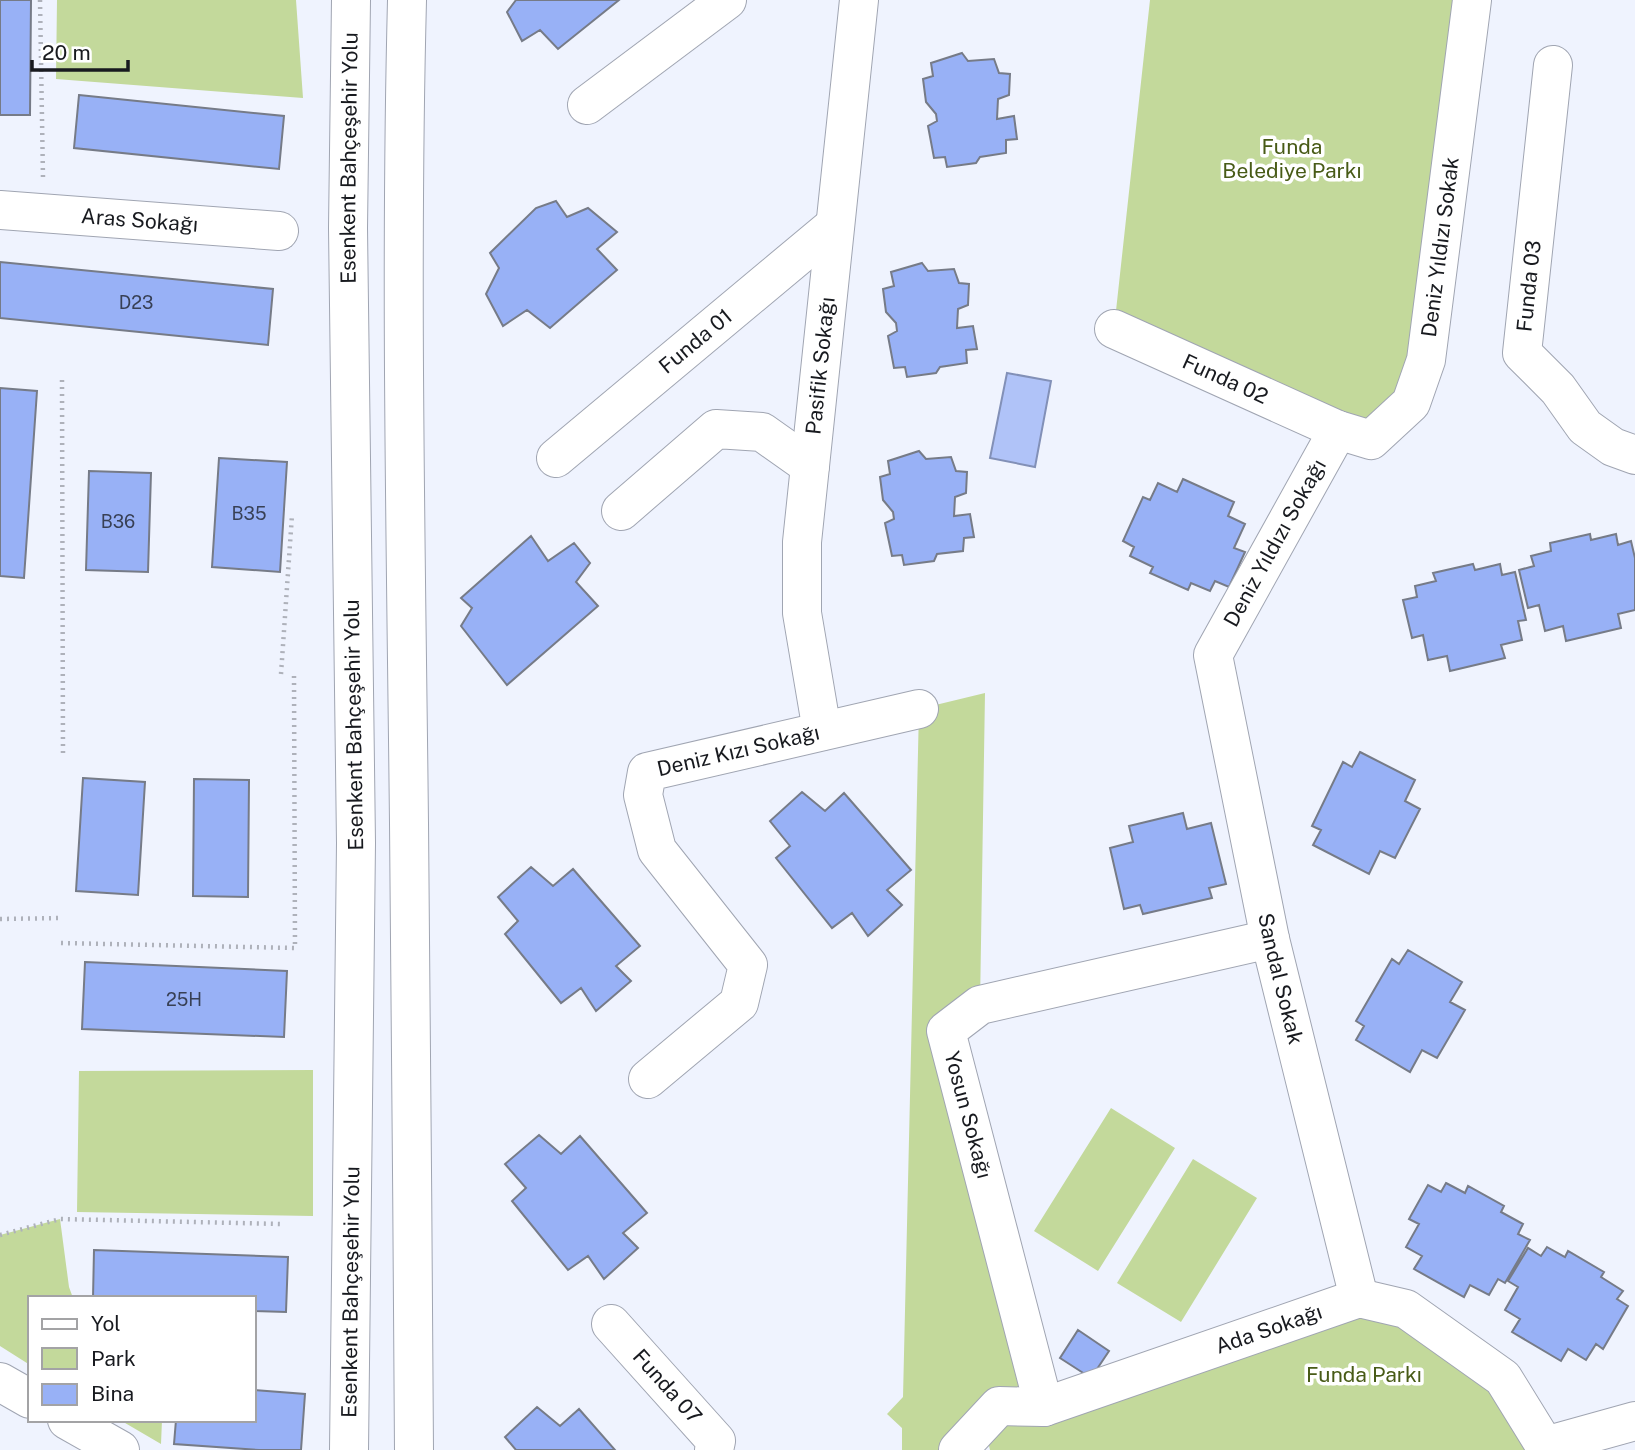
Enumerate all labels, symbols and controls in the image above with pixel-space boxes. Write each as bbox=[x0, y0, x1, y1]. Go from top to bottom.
scale bar bbox=[32, 28, 128, 72]
street label: Esenkent Bahçeşehir Yolu bbox=[335, 32, 363, 284]
text: 20 m bbox=[42, 40, 91, 65]
park label: Funda Belediye Parkı bbox=[1222, 134, 1362, 183]
street label: Deniz Yıldızı Sokak bbox=[1416, 155, 1464, 339]
street label: Aras Sokağı bbox=[80, 203, 199, 237]
street label: Funda 03 bbox=[1511, 239, 1546, 333]
house number: D23 bbox=[119, 292, 153, 313]
street label: Pasifik Sokağı bbox=[800, 295, 840, 436]
street label: Funda 01 bbox=[654, 303, 737, 379]
street label: Funda 02 bbox=[1179, 349, 1272, 409]
street label: Deniz Yıldızı Sokağı bbox=[1218, 455, 1331, 631]
house number: B35 bbox=[232, 503, 266, 524]
house number: B36 bbox=[101, 511, 135, 532]
street label: Esenkent Bahçeşehir Yolu bbox=[339, 599, 368, 851]
street label: Deniz Kızı Sokağı bbox=[654, 719, 822, 781]
street label: Sandal Sokak bbox=[1253, 911, 1309, 1047]
house number: 25H bbox=[166, 989, 202, 1010]
street label: Yosun Sokağı bbox=[940, 1049, 997, 1181]
street label: Esenkent Bahçeşehir Yolu bbox=[336, 1166, 364, 1418]
legend bbox=[28, 1296, 256, 1422]
street label: Ada Sokağı bbox=[1212, 1299, 1325, 1359]
text: Yol bbox=[91, 1311, 121, 1336]
street label: Funda 07 bbox=[628, 1344, 707, 1428]
text: Park bbox=[91, 1346, 136, 1371]
park label: Funda Parkı bbox=[1306, 1362, 1422, 1387]
text: Bina bbox=[91, 1381, 134, 1406]

